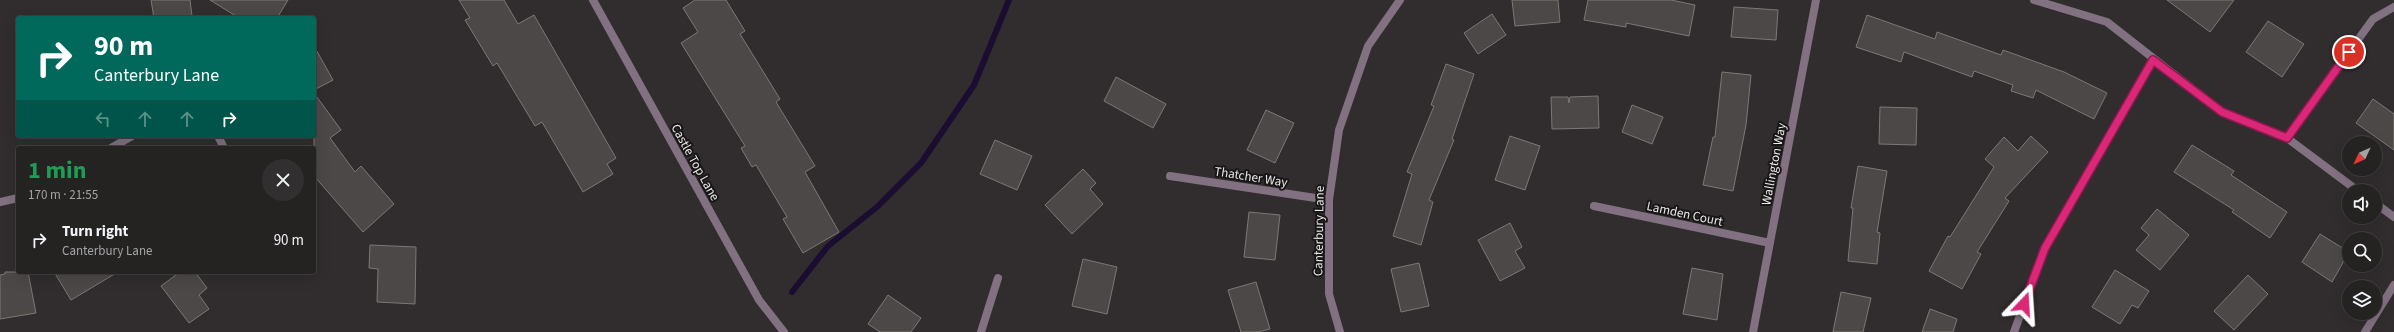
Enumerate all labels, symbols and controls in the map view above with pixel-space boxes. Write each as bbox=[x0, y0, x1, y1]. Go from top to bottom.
text: 90 m bbox=[94, 26, 153, 66]
icon: right bbox=[28, 32, 80, 84]
pin bbox=[2332, 35, 2366, 69]
icon: arrive bbox=[2338, 41, 2360, 63]
text: Canterbury Lane bbox=[94, 63, 219, 88]
icon: left bbox=[92, 108, 114, 130]
icon: ahead bbox=[134, 108, 156, 130]
icon: ahead bbox=[176, 108, 198, 130]
icon: right bbox=[218, 108, 240, 130]
street label: Castle Top Lane bbox=[667, 121, 724, 204]
street label: Wallington Way bbox=[1757, 121, 1791, 207]
north arrow bbox=[2342, 136, 2382, 176]
map controls bbox=[2342, 136, 2382, 320]
text: 1 min bbox=[28, 153, 86, 188]
button: close bbox=[262, 159, 304, 201]
street label: Thatcher Way bbox=[1213, 162, 1289, 192]
button: sound bbox=[2342, 184, 2382, 224]
text: 170 m · 21:55 bbox=[28, 186, 98, 204]
street label: Canterbury Lane bbox=[1309, 186, 1329, 276]
street label: Lamden Court bbox=[1645, 197, 1725, 231]
text: Turn right bbox=[62, 221, 128, 242]
icon: right bbox=[28, 229, 50, 251]
text: 90 m bbox=[274, 230, 304, 251]
button: search bbox=[2342, 232, 2382, 272]
text: Canterbury Lane bbox=[62, 242, 152, 260]
button: layers bbox=[2342, 280, 2382, 320]
position arrow bbox=[2003, 283, 2045, 325]

